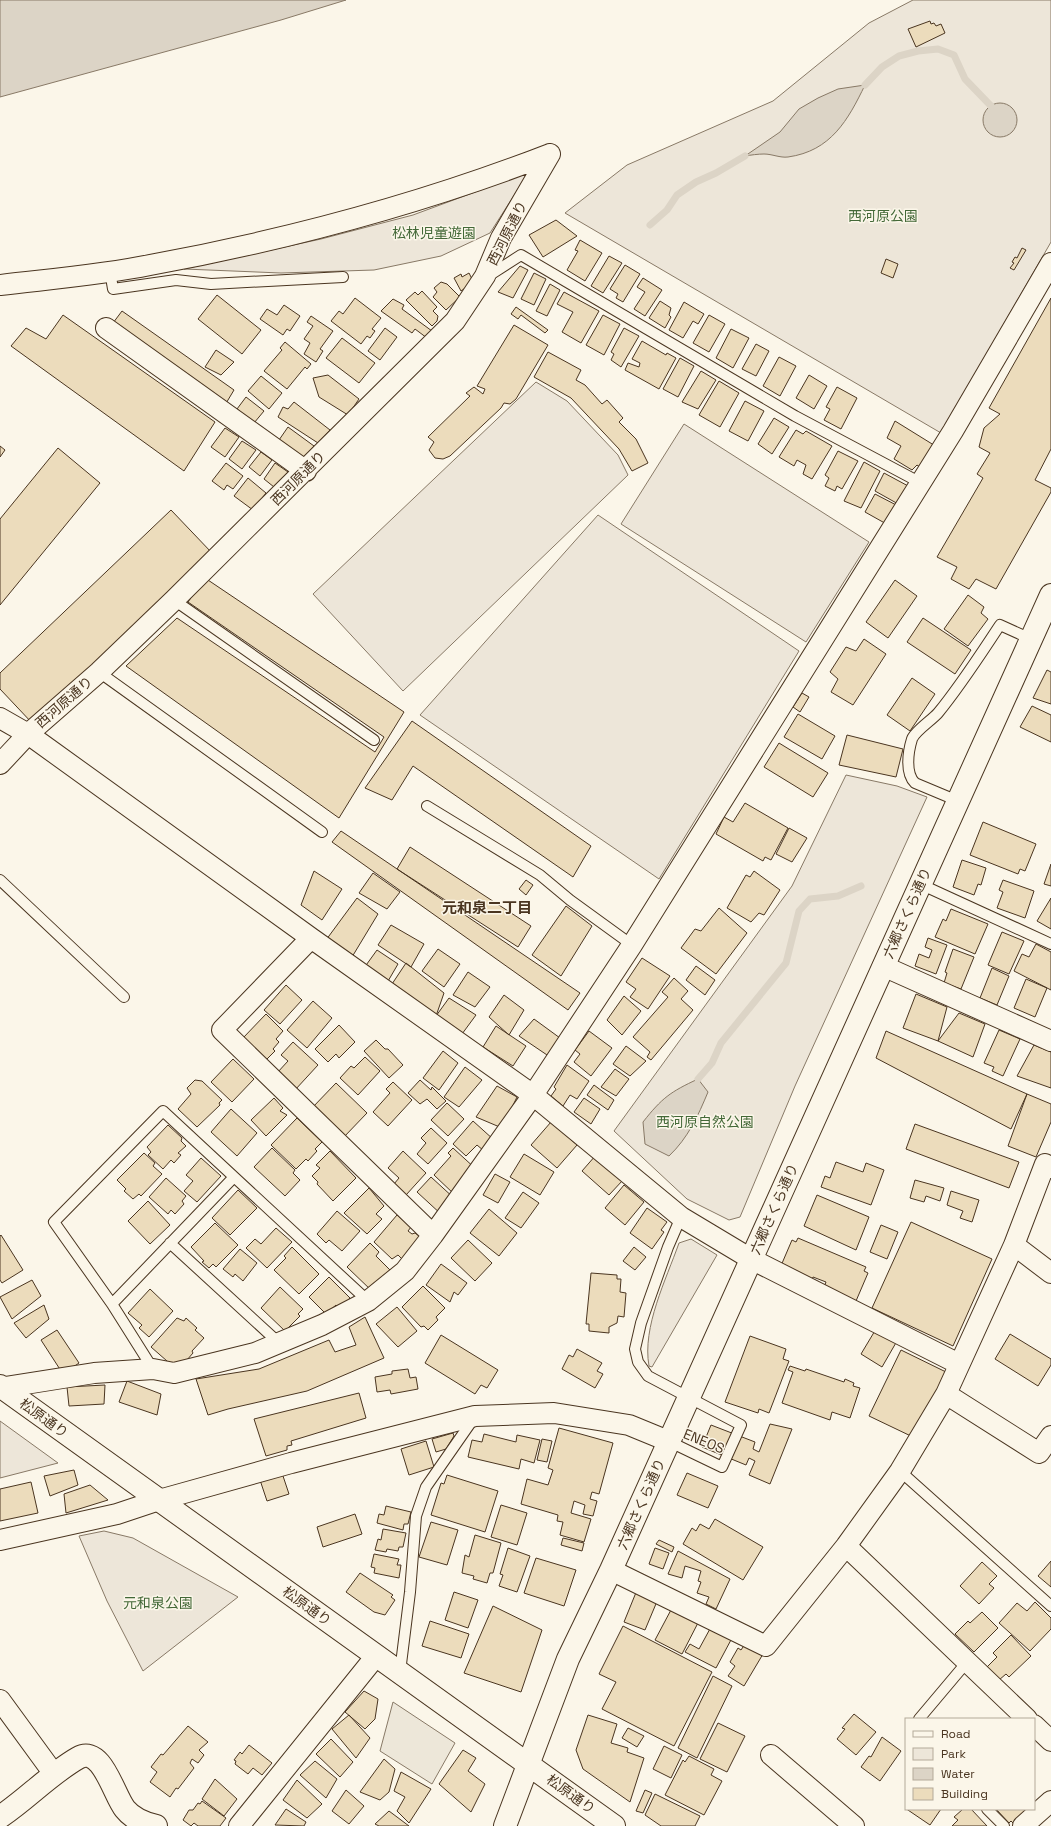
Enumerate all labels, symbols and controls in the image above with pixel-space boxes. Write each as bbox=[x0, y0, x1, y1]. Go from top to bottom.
street label: 西河原通り bbox=[483, 198, 531, 268]
park label: 西河原公園 bbox=[848, 207, 918, 225]
park label: 松林児童遊園 bbox=[392, 224, 476, 242]
street label: 西河原通り bbox=[267, 447, 329, 509]
street label: 西河原通り bbox=[32, 672, 96, 732]
street label: 六郷さくら通り bbox=[879, 865, 935, 961]
district label: 元和泉二丁目 bbox=[442, 898, 532, 917]
park label: 西河原自然公園 bbox=[656, 1113, 754, 1131]
street label: 六郷さくら通り bbox=[746, 1161, 802, 1257]
street label: 松原通り bbox=[16, 1394, 72, 1442]
street label: ENEOS bbox=[681, 1425, 727, 1457]
street label: 六郷さくら通り bbox=[613, 1456, 669, 1552]
street label: 松原通り bbox=[279, 1582, 335, 1630]
park label: 元和泉公園 bbox=[123, 1594, 193, 1612]
legend bbox=[905, 1718, 1035, 1810]
text: Road bbox=[941, 1726, 970, 1742]
text: Park bbox=[941, 1746, 966, 1762]
text: Water bbox=[941, 1766, 975, 1782]
street label: 松原通り bbox=[543, 1770, 599, 1818]
text: Building bbox=[941, 1786, 988, 1802]

